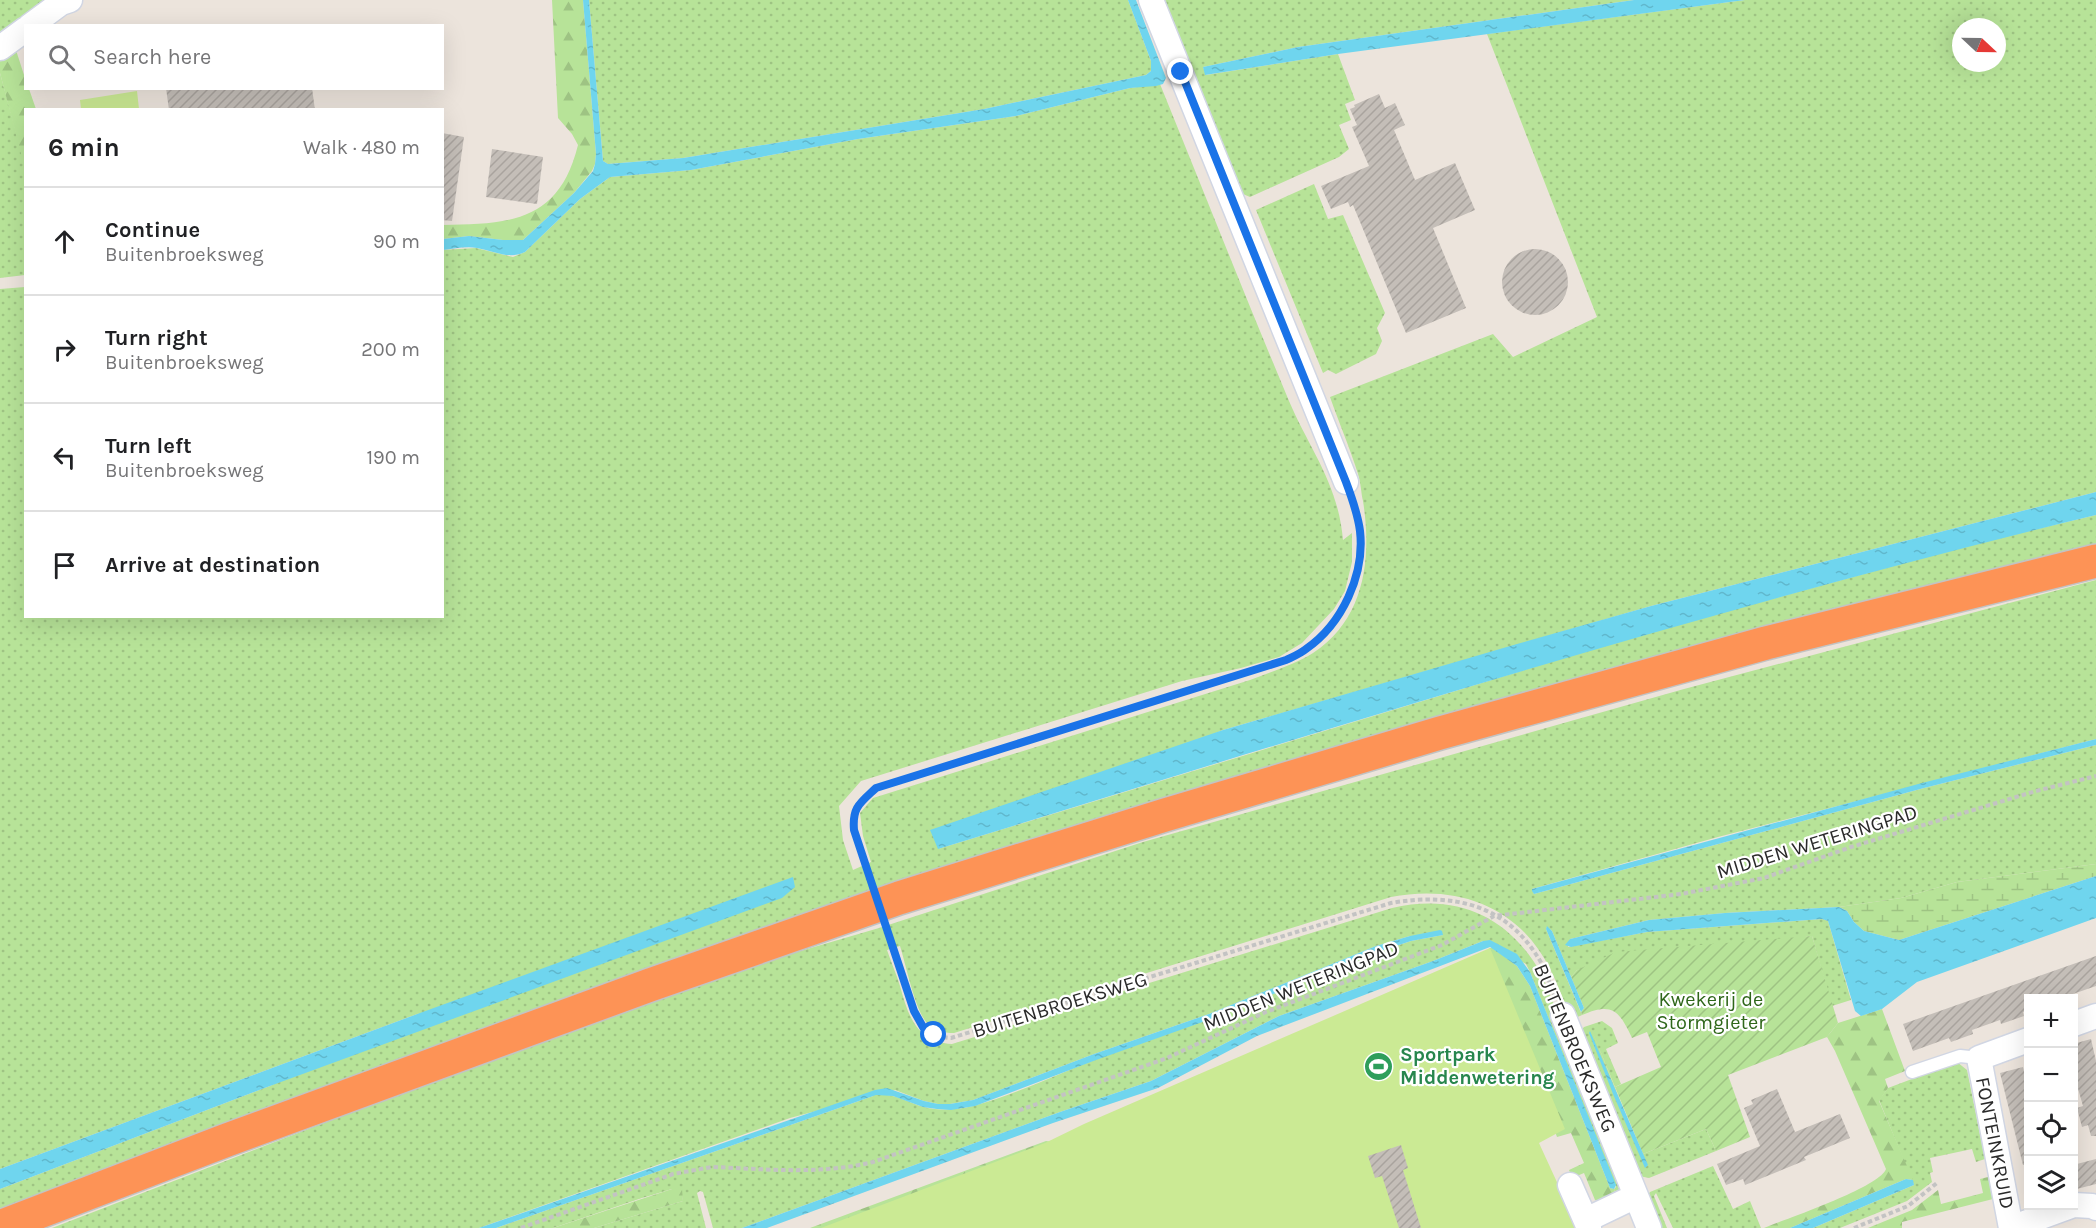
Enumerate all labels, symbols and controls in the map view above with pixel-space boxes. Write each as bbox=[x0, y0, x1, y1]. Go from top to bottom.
north arrow bbox=[1952, 18, 2006, 72]
search box bbox=[24, 24, 444, 90]
icon: search bbox=[45, 41, 78, 74]
text: Search here bbox=[93, 44, 211, 70]
route end bbox=[1167, 58, 1193, 84]
text: 6 min bbox=[48, 132, 120, 163]
text: Walk · 480 m bbox=[303, 136, 420, 159]
text: Continue bbox=[105, 217, 200, 243]
icon: ahead bbox=[48, 225, 81, 258]
text: 90 m bbox=[373, 230, 420, 253]
text: Buitenbroeksweg bbox=[105, 243, 263, 266]
text: Turn right bbox=[105, 325, 208, 351]
icon: right bbox=[48, 333, 81, 366]
text: 200 m bbox=[361, 338, 420, 361]
text: Buitenbroeksweg bbox=[105, 351, 263, 374]
text: Turn left bbox=[105, 433, 192, 459]
icon: left bbox=[48, 441, 81, 474]
text: 190 m bbox=[366, 446, 420, 469]
text: Buitenbroeksweg bbox=[105, 459, 263, 482]
icon: arrive bbox=[48, 549, 81, 582]
text: Arrive at destination bbox=[105, 552, 320, 578]
street label: MIDDEN WETERINGPAD bbox=[1714, 801, 1920, 883]
street label: MIDDEN WETERINGPAD bbox=[1200, 936, 1402, 1036]
street label: BUITENBROEKSWEG bbox=[1529, 960, 1621, 1136]
street label: BUITENBROEKSWEG bbox=[970, 968, 1150, 1042]
park label: Kwekerij de Stormgieter bbox=[1656, 988, 1766, 1034]
map controls bbox=[2024, 994, 2078, 1210]
button: + bbox=[2024, 994, 2078, 1048]
route start bbox=[920, 1021, 946, 1047]
place label: Sportpark Middenwetering bbox=[1400, 1043, 1555, 1089]
button: − bbox=[2024, 1048, 2078, 1102]
sports icon: Sportpark Middenwetering bbox=[1363, 1050, 1395, 1082]
street label: FONTEINKRUID bbox=[1971, 1075, 2019, 1211]
button: locate bbox=[2024, 1102, 2078, 1156]
button: layers bbox=[2024, 1156, 2078, 1210]

